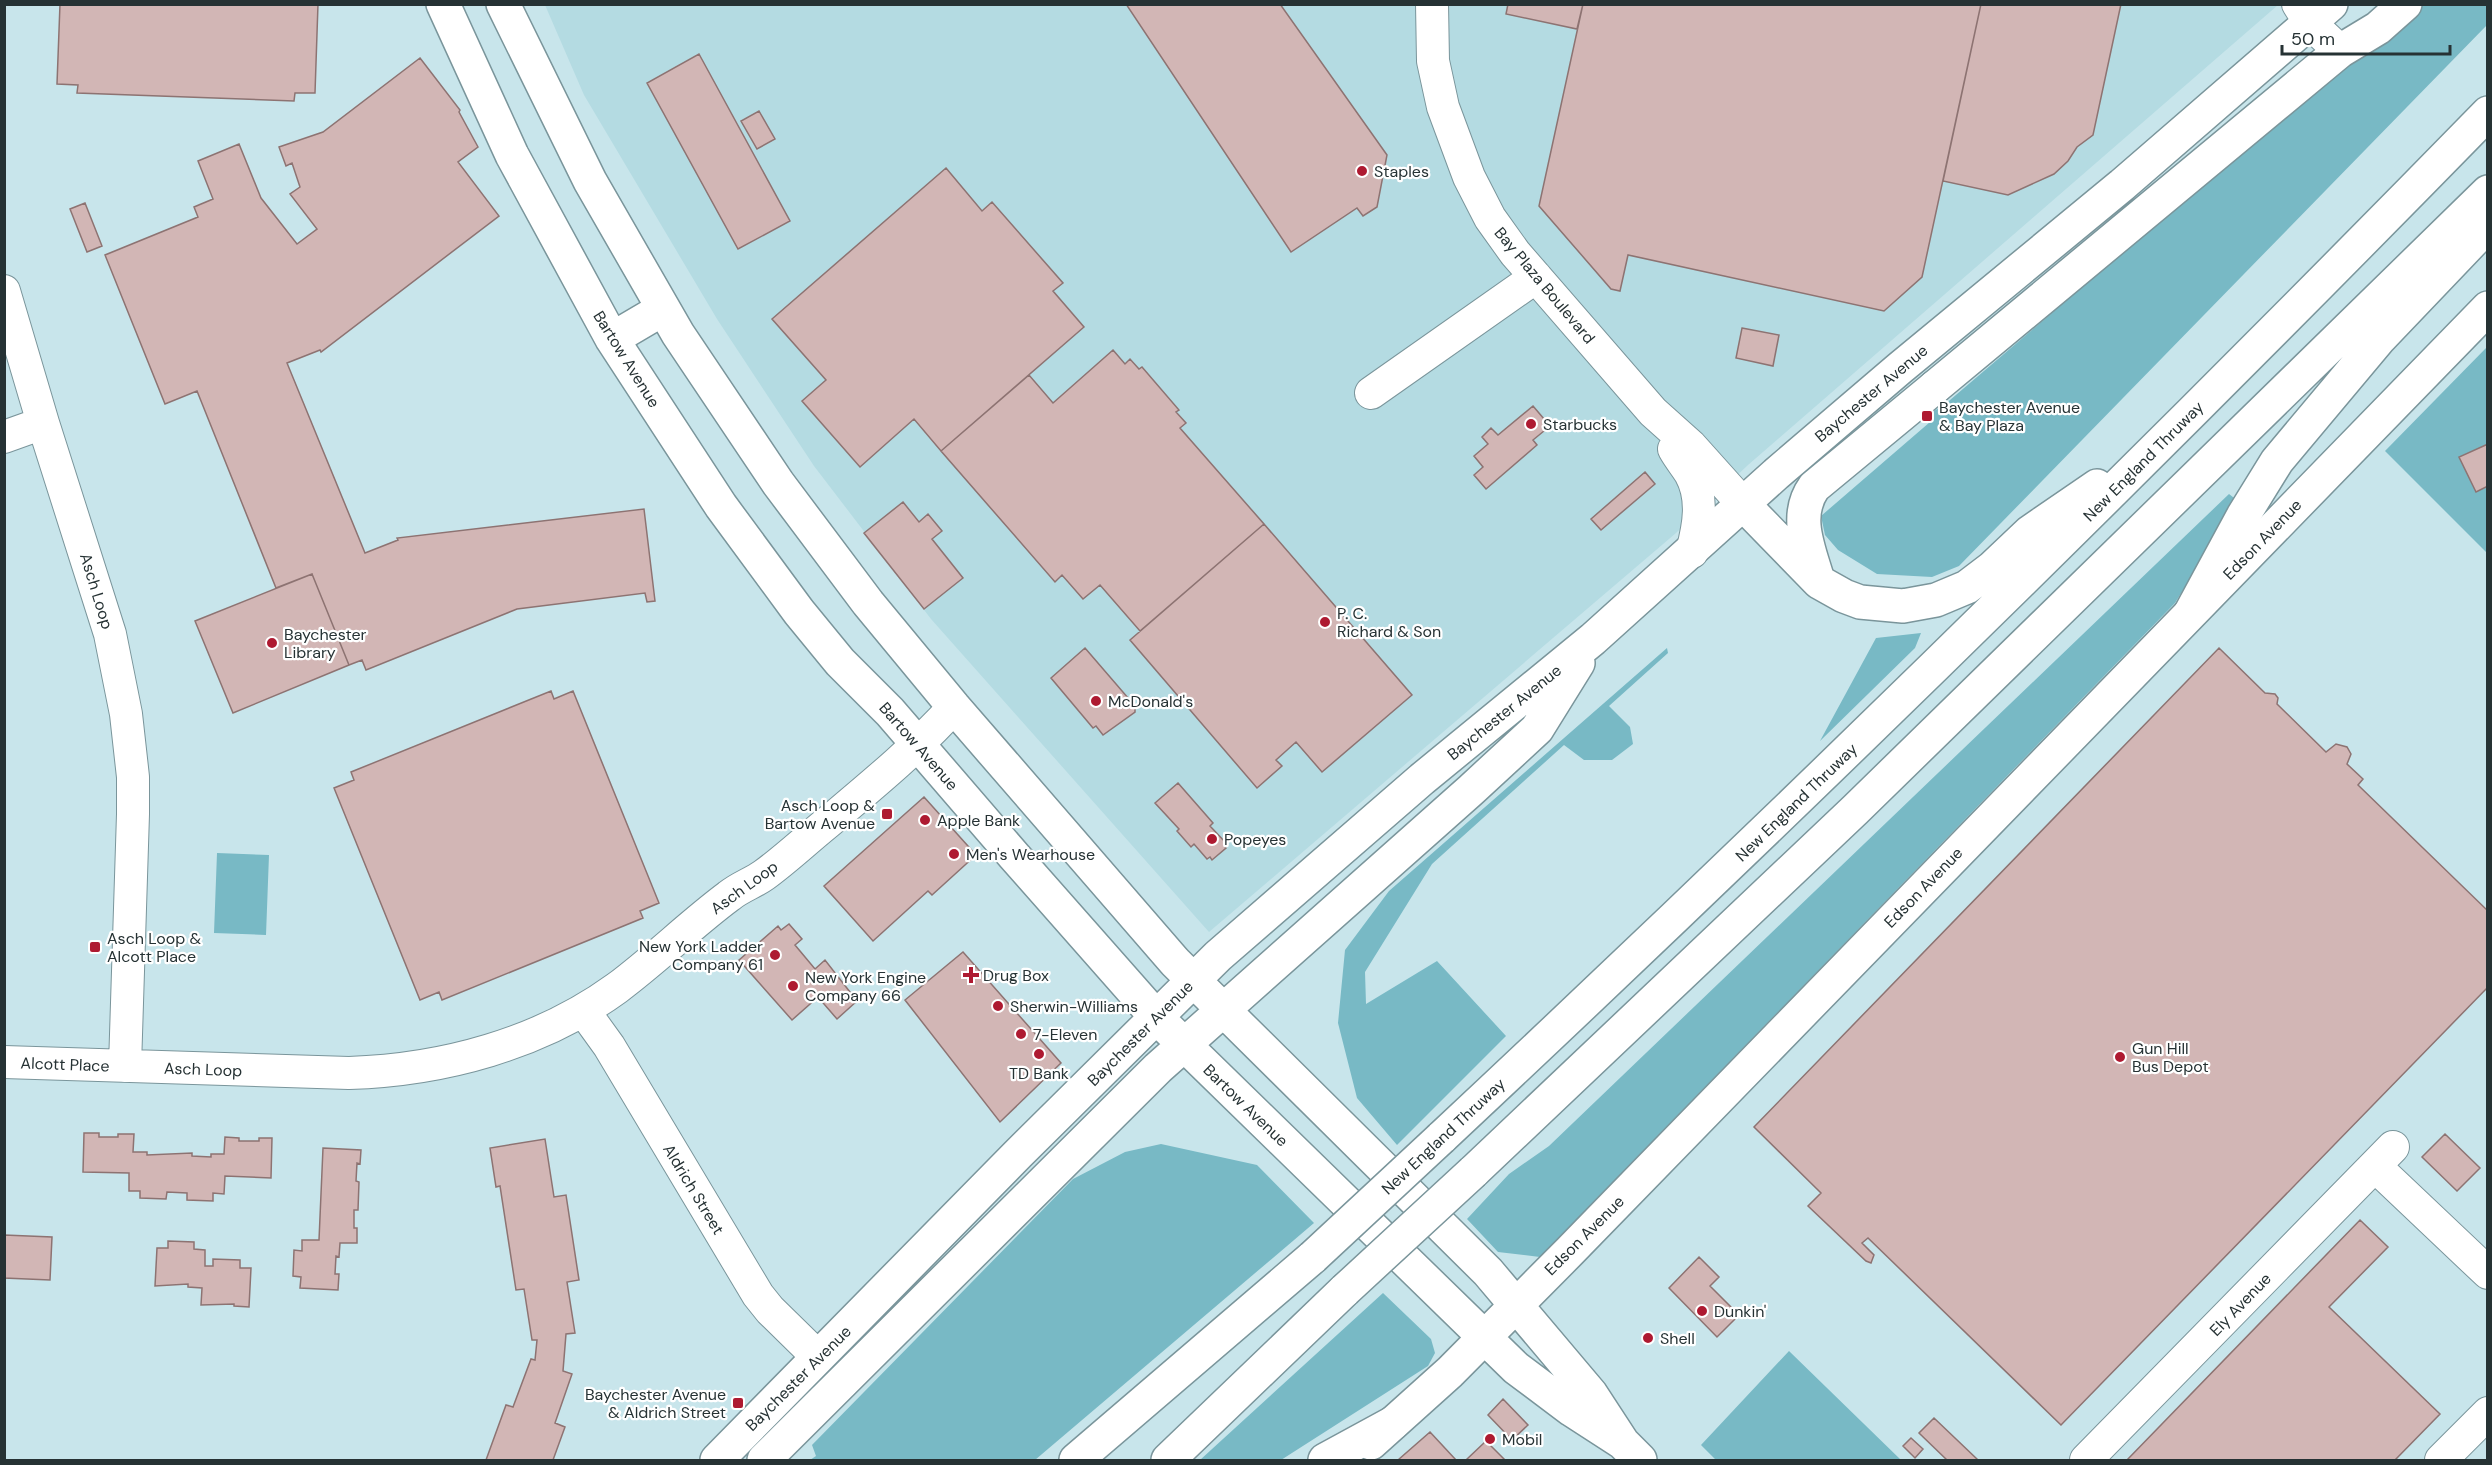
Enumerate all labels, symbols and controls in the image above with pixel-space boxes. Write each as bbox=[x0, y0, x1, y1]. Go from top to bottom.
scale bar bbox=[2282, 18, 2450, 56]
text: 50 m bbox=[2291, 27, 2335, 51]
place label: Staples bbox=[1374, 161, 1429, 182]
marker: Staples bbox=[1355, 164, 1369, 178]
street label: Bay Plaza Boulevard bbox=[1490, 223, 1600, 348]
street label: Bartow Avenue bbox=[588, 307, 665, 412]
street label: Baychester Avenue bbox=[1811, 340, 1932, 447]
place label: Baychester Avenue & Bay Plaza bbox=[1939, 397, 2080, 436]
street label: New England Thruway bbox=[2079, 397, 2208, 526]
marker: Baychester Avenue & Bay Plaza bbox=[1920, 409, 1934, 423]
place label: Starbucks bbox=[1543, 414, 1617, 435]
marker: Starbucks bbox=[1524, 417, 1538, 431]
street label: Edson Avenue bbox=[2219, 495, 2306, 584]
street label: Asch Loop bbox=[75, 551, 118, 632]
place label: P. C. Richard & Son bbox=[1337, 603, 1441, 642]
marker: P. C. Richard & Son bbox=[1318, 615, 1332, 629]
place label: Baychester Library bbox=[284, 624, 367, 663]
marker: Baychester Library bbox=[265, 636, 279, 650]
street label: Baychester Avenue bbox=[1443, 660, 1566, 765]
place label: McDonald's bbox=[1108, 691, 1193, 712]
marker: McDonald's bbox=[1089, 694, 1103, 708]
street label: Bartow Avenue bbox=[875, 698, 963, 795]
street label: New England Thruway bbox=[1731, 739, 1862, 866]
place label: Asch Loop & Bartow Avenue bbox=[765, 795, 875, 834]
marker: Asch Loop & Bartow Avenue bbox=[880, 807, 894, 821]
place label: Apple Bank bbox=[937, 810, 1020, 831]
marker: Apple Bank bbox=[918, 813, 932, 827]
place label: Popeyes bbox=[1224, 829, 1286, 850]
marker: Popeyes bbox=[1205, 832, 1219, 846]
street label: Edson Avenue bbox=[1880, 843, 1967, 932]
place label: Men's Wearhouse bbox=[966, 844, 1095, 865]
marker: Men's Wearhouse bbox=[947, 847, 961, 861]
street label: Asch Loop bbox=[706, 856, 782, 919]
place label: Asch Loop & Alcott Place bbox=[107, 928, 202, 967]
place label: New York Ladder Company 61 bbox=[639, 936, 763, 975]
marker: Asch Loop & Alcott Place bbox=[88, 940, 102, 954]
marker: New York Ladder Company 61 bbox=[768, 948, 782, 962]
place label: Drug Box bbox=[983, 965, 1049, 986]
place label: New York Engine Company 66 bbox=[805, 967, 926, 1006]
marker: Drug Box bbox=[964, 968, 978, 982]
street label: Baychester Avenue bbox=[1083, 976, 1198, 1091]
marker: New York Engine Company 66 bbox=[786, 979, 800, 993]
place label: Sherwin-Williams bbox=[1010, 996, 1138, 1017]
marker: Sherwin-Williams bbox=[991, 999, 1005, 1013]
place label: 7-Eleven bbox=[1033, 1024, 1097, 1045]
marker: 7-Eleven bbox=[1014, 1027, 1028, 1041]
place label: Gun Hill Bus Depot bbox=[2132, 1038, 2209, 1077]
marker: TD Bank bbox=[1032, 1047, 1046, 1061]
marker: Gun Hill Bus Depot bbox=[2113, 1050, 2127, 1064]
street label: Alcott Place bbox=[20, 1052, 110, 1077]
street label: Asch Loop bbox=[163, 1058, 243, 1081]
street label: Bartow Avenue bbox=[1199, 1059, 1293, 1151]
place label: TD Bank bbox=[1009, 1063, 1069, 1084]
street label: New England Thruway bbox=[1377, 1073, 1510, 1199]
street label: Aldrich Street bbox=[658, 1140, 729, 1238]
street label: Edson Avenue bbox=[1540, 1191, 1629, 1280]
street label: Ely Avenue bbox=[2205, 1268, 2276, 1340]
place label: Dunkin' bbox=[1714, 1301, 1766, 1322]
marker: Dunkin' bbox=[1695, 1304, 1709, 1318]
street label: Baychester Avenue bbox=[741, 1321, 856, 1436]
place label: Shell bbox=[1660, 1328, 1695, 1349]
marker: Shell bbox=[1641, 1331, 1655, 1345]
place label: Baychester Avenue & Aldrich Street bbox=[585, 1384, 726, 1423]
marker: Baychester Avenue & Aldrich Street bbox=[731, 1396, 745, 1410]
place label: Mobil bbox=[1502, 1429, 1542, 1450]
marker: Mobil bbox=[1483, 1432, 1497, 1446]

